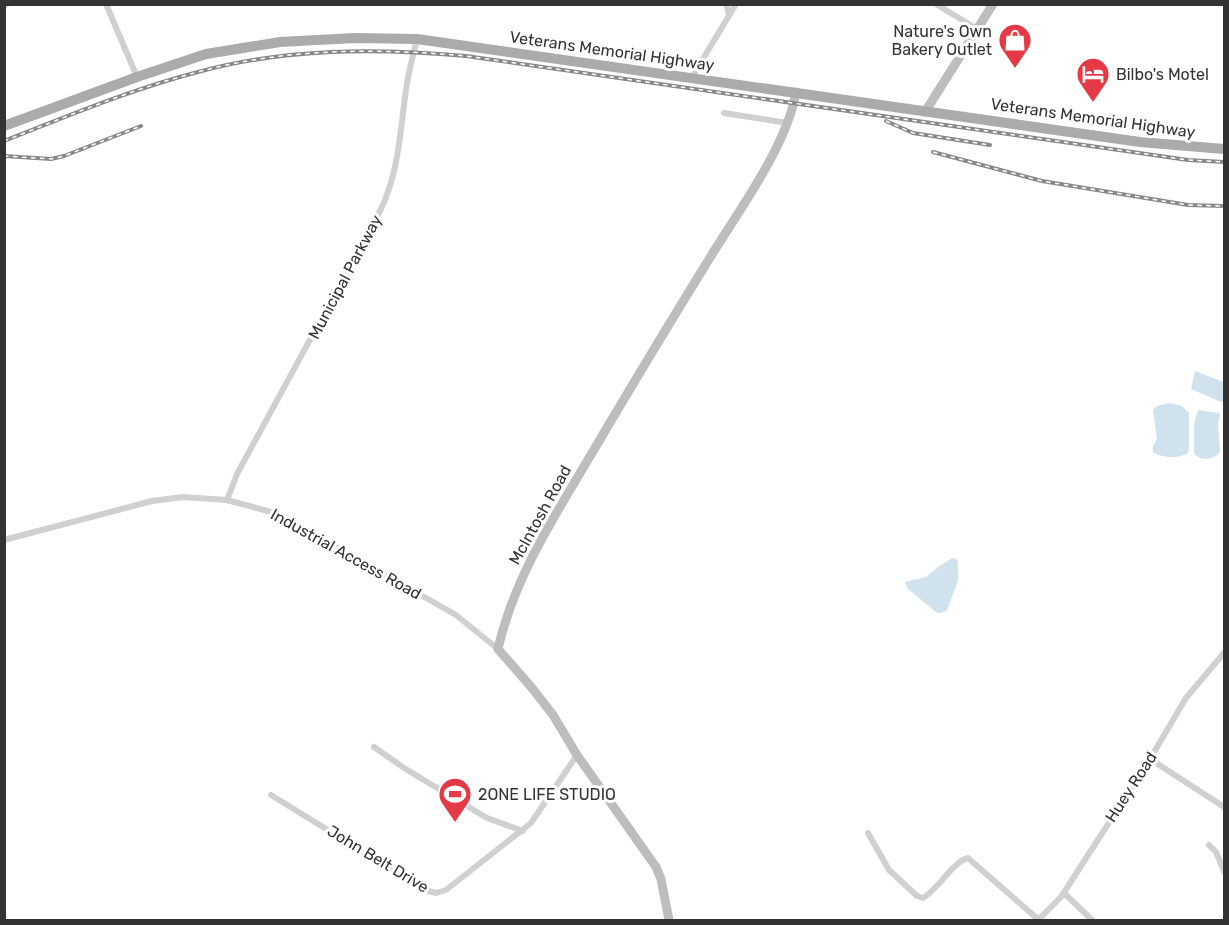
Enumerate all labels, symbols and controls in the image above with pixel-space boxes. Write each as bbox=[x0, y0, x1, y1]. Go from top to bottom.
place label: Nature's Own Bakery Outlet bbox=[891, 22, 992, 59]
shop icon: Nature's Own Bakery Outlet bbox=[997, 22, 1033, 69]
street label: Veterans Memorial Highway bbox=[508, 27, 716, 75]
hotel icon: Bilbo's Motel bbox=[1075, 56, 1111, 103]
place label: Bilbo's Motel bbox=[1116, 65, 1209, 84]
street label: Veterans Memorial Highway bbox=[989, 94, 1197, 142]
street label: Municipal Parkway bbox=[304, 211, 386, 342]
street label: McIntosh Road bbox=[505, 462, 575, 568]
street label: Industrial Access Road bbox=[267, 505, 425, 603]
street label: Huey Road bbox=[1101, 748, 1161, 826]
sports icon: 2ONE LIFE STUDIO bbox=[437, 776, 473, 823]
place label: 2ONE LIFE STUDIO bbox=[478, 785, 616, 804]
street label: John Belt Drive bbox=[324, 821, 432, 897]

